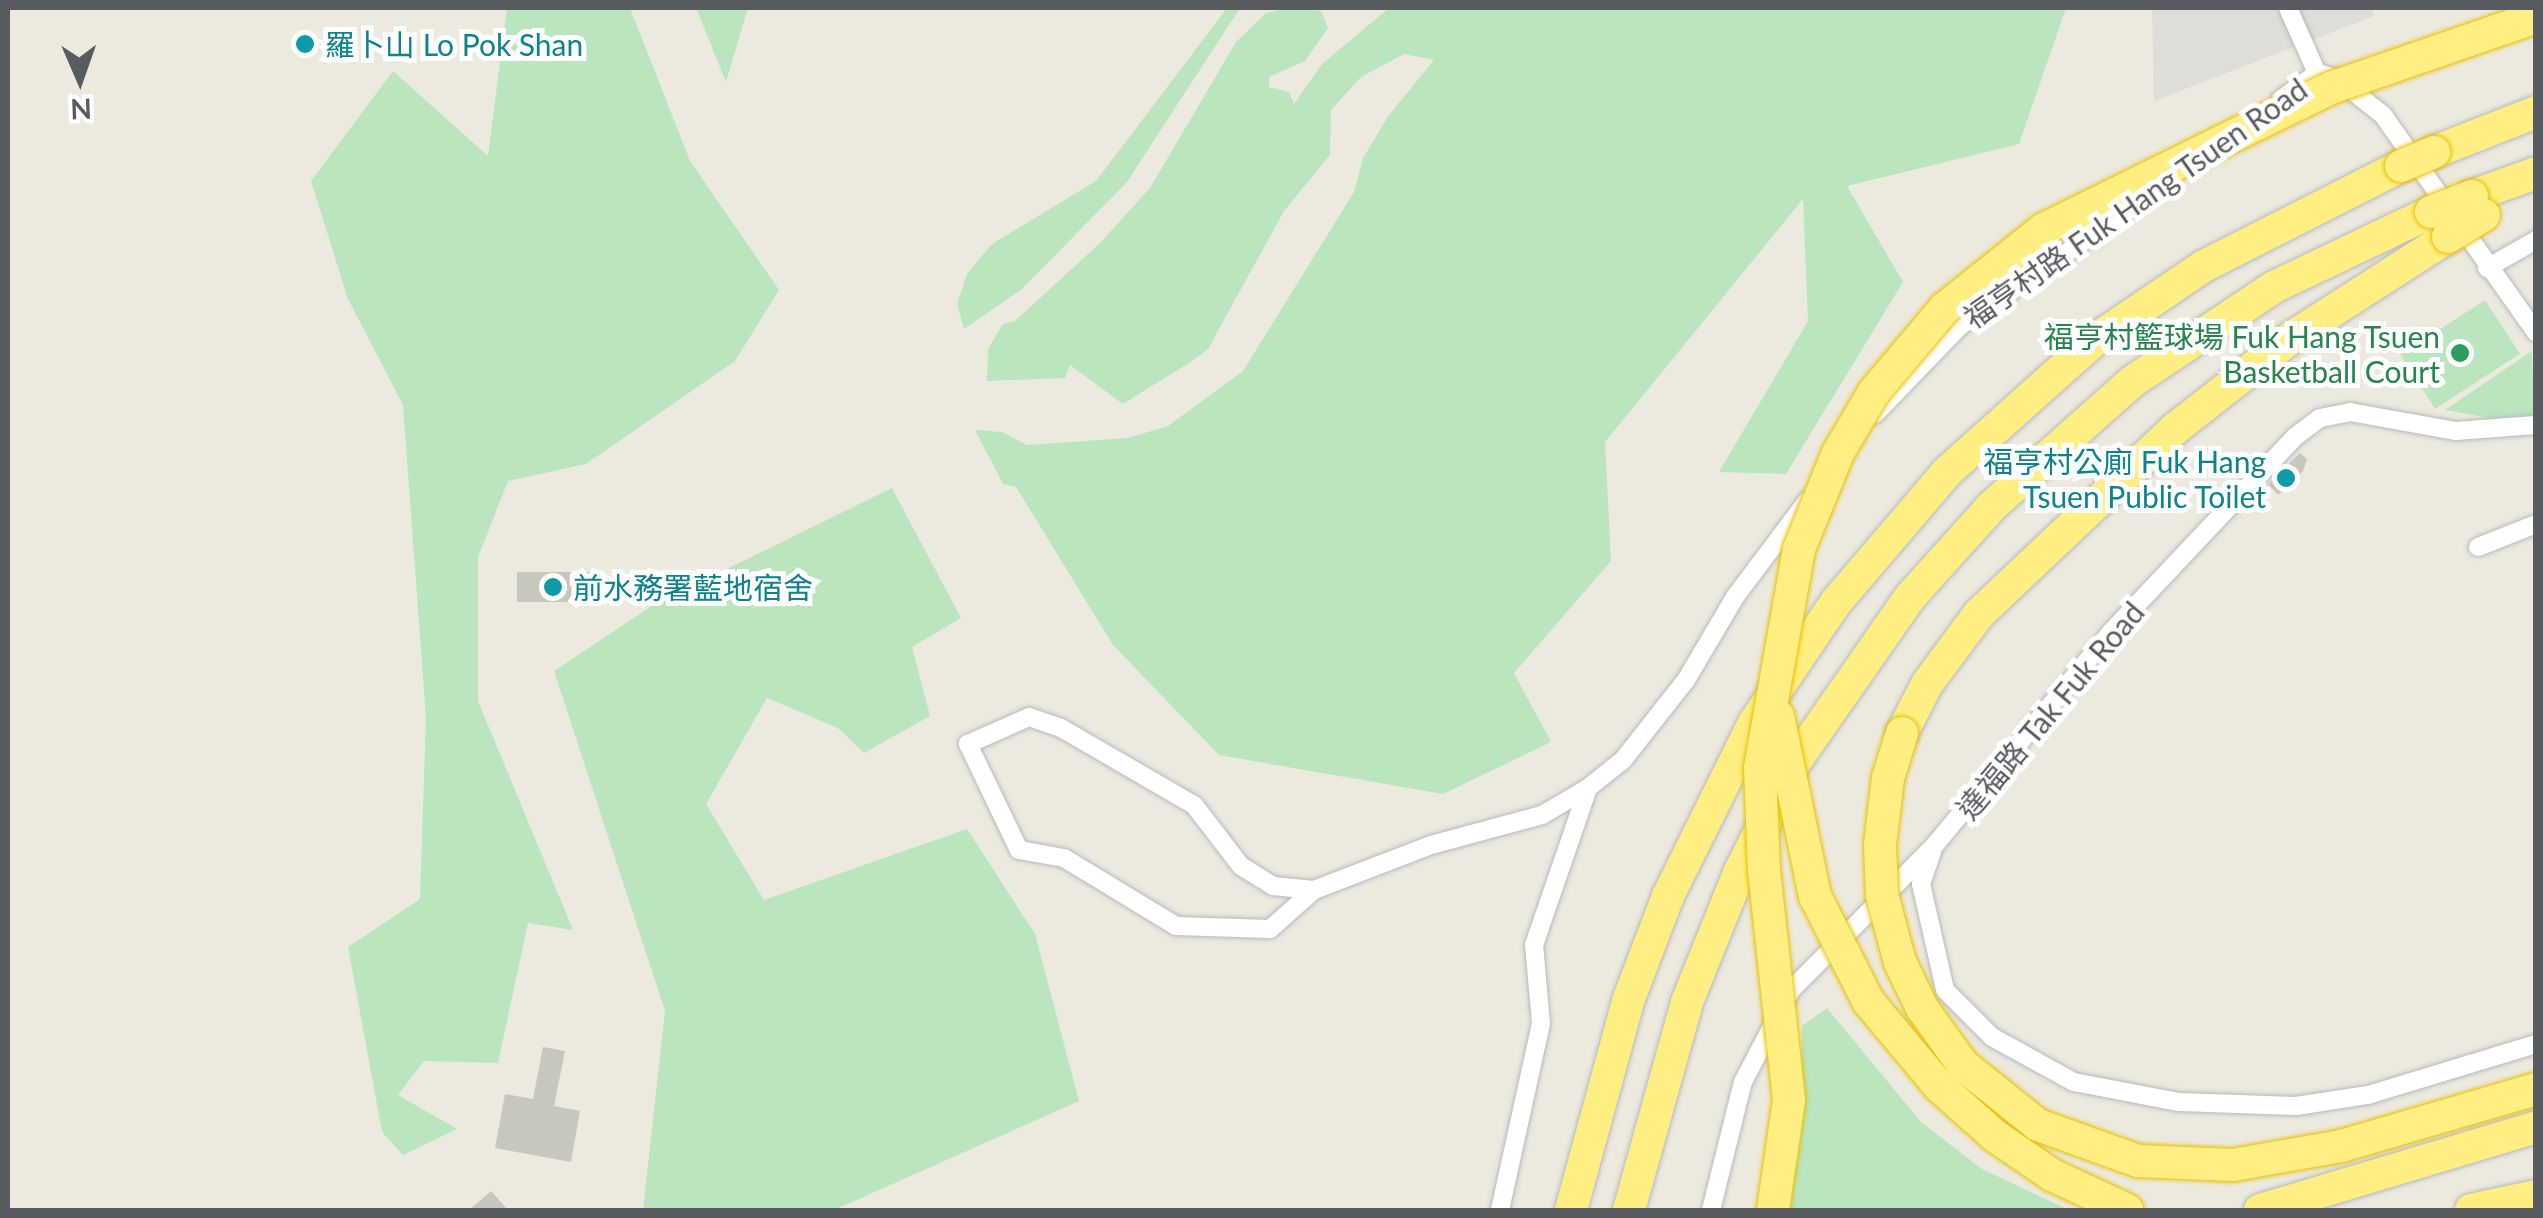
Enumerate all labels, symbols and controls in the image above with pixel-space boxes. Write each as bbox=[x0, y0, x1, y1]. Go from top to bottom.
place label: 羅卜山 Lo Pok Shan bbox=[325, 26, 583, 62]
north arrow bbox=[30, 30, 130, 130]
marker: 羅卜山 Lo Pok Shan bbox=[294, 33, 316, 55]
street label: 福亨村路 Fuk Hang Tsuen Road bbox=[1956, 70, 2314, 336]
text: N bbox=[70, 93, 92, 127]
place label: 福亨村籃球場 Fuk Hang Tsuen Basketball Court bbox=[2043, 318, 2440, 388]
marker: 福亨村籃球場 Fuk Hang Tsuen Basketball Court bbox=[2449, 342, 2471, 364]
place label: 福亨村公廁 Fuk Hang Tsuen Public Toilet bbox=[1983, 443, 2266, 514]
marker: 福亨村公廁 Fuk Hang Tsuen Public Toilet bbox=[2275, 467, 2297, 489]
place label: 前水務署藍地宿舍 bbox=[573, 569, 813, 605]
marker: 前水務署藍地宿舍 bbox=[542, 576, 564, 598]
street label: 達福路 Tak Fuk Road bbox=[1949, 594, 2151, 826]

